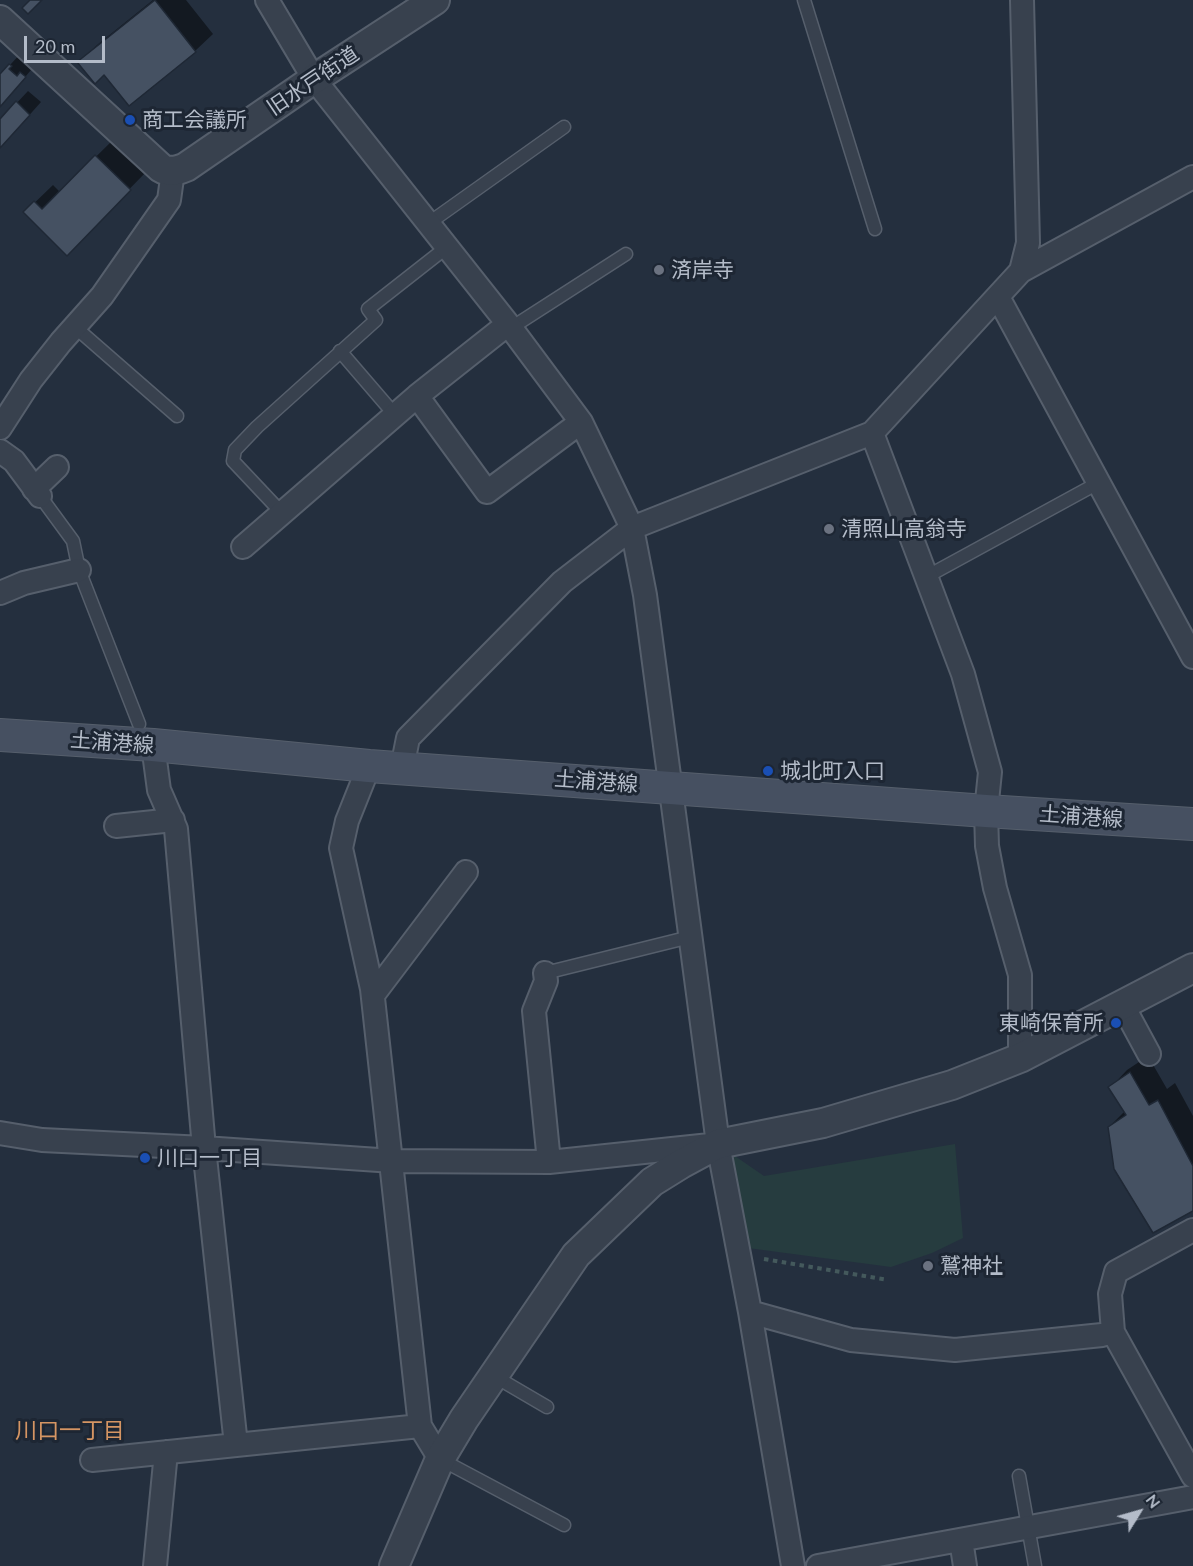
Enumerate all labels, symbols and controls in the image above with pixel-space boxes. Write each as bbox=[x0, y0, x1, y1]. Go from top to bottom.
scale bar bbox=[27, 24, 108, 62]
text: 20 m bbox=[35, 35, 75, 57]
street label: 旧水戸街道 bbox=[262, 41, 364, 121]
place label: 商工会議所 bbox=[142, 107, 247, 133]
marker: 商工会議所 bbox=[123, 113, 137, 127]
place label: 済岸寺 bbox=[671, 257, 734, 283]
marker: 済岸寺 bbox=[652, 263, 666, 277]
place label: 清照山高翁寺 bbox=[841, 516, 967, 542]
marker: 清照山高翁寺 bbox=[822, 522, 836, 536]
street label: 土浦港線 bbox=[69, 728, 155, 758]
place label: 城北町入口 bbox=[780, 758, 885, 784]
marker: 城北町入口 bbox=[761, 764, 775, 778]
street label: 土浦港線 bbox=[553, 767, 639, 797]
street label: 土浦港線 bbox=[1038, 802, 1124, 832]
place label: 東崎保育所 bbox=[999, 1010, 1104, 1036]
marker: 東崎保育所 bbox=[1109, 1016, 1123, 1030]
place label: 川口一丁目 bbox=[157, 1145, 262, 1171]
marker: 川口一丁目 bbox=[138, 1151, 152, 1165]
place label: 鷲神社 bbox=[940, 1253, 1003, 1279]
marker: 鷲神社 bbox=[921, 1259, 935, 1273]
district label: 川口一丁目 bbox=[15, 1418, 125, 1444]
north arrow bbox=[1109, 1482, 1169, 1542]
text: N bbox=[1142, 1490, 1165, 1512]

